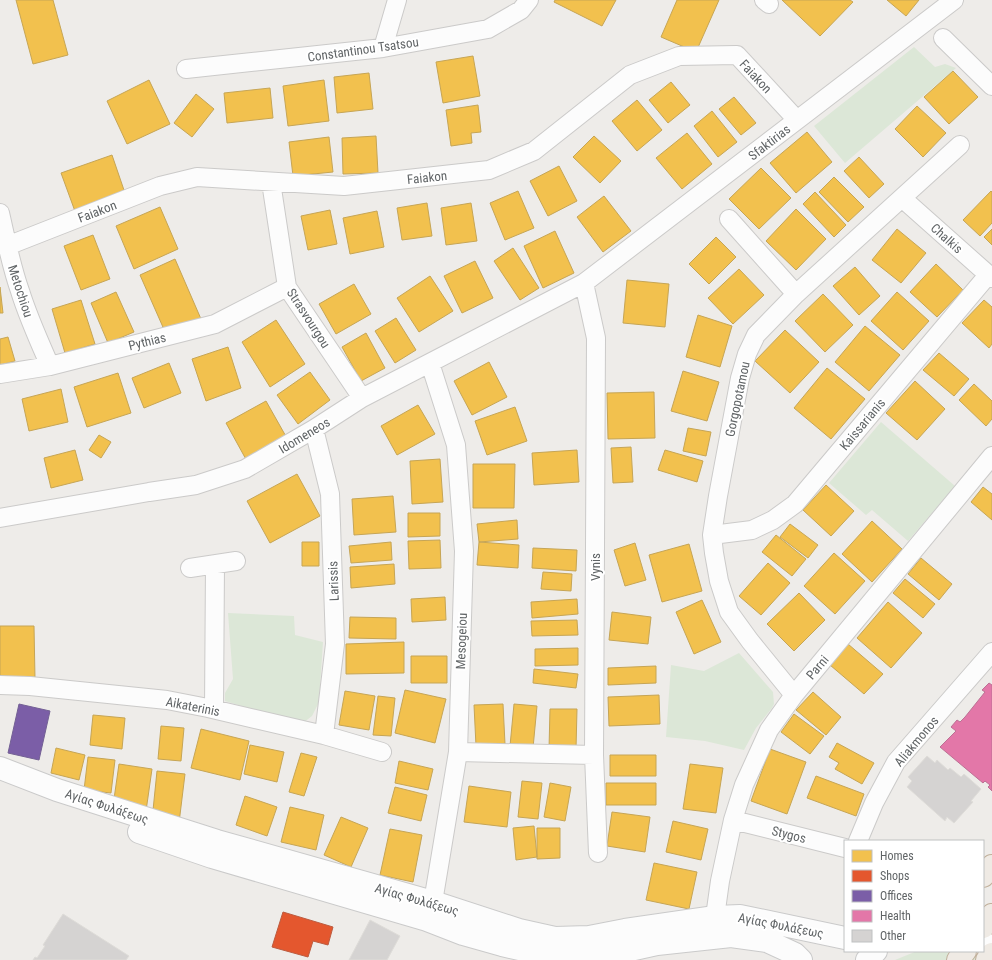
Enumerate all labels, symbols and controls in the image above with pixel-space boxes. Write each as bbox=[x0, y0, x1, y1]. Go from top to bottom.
street label: Constantinou Tsatsou bbox=[307, 34, 420, 65]
street label: Faiakon bbox=[736, 57, 775, 96]
street label: Sfaktirias bbox=[745, 121, 793, 163]
street label: Faiakon bbox=[406, 168, 448, 187]
street label: Faiakon bbox=[76, 197, 119, 226]
street label: Chalkis bbox=[928, 220, 966, 257]
street label: Metochiou bbox=[5, 263, 36, 319]
street label: Strasvourgou bbox=[284, 286, 333, 351]
street label: Pythias bbox=[127, 330, 167, 353]
street label: Gorgopotamou bbox=[722, 360, 753, 438]
street label: Kaissarianis bbox=[836, 395, 888, 453]
street label: Idomeneos bbox=[276, 414, 333, 457]
street label: Vynis bbox=[588, 553, 603, 581]
street label: Larissis bbox=[325, 561, 342, 601]
street label: Mesogeiou bbox=[453, 612, 470, 670]
street label: Parni bbox=[803, 652, 832, 682]
street label: Aikaterinis bbox=[165, 694, 221, 719]
street label: Aliakmonos bbox=[891, 713, 942, 769]
street label: Αγίας Φυλάξεως bbox=[63, 786, 150, 828]
street label: Stygos bbox=[770, 823, 808, 846]
legend bbox=[844, 840, 984, 952]
text: Homes bbox=[880, 849, 914, 863]
text: Shops bbox=[880, 869, 909, 883]
street label: Αγίας Φυλάξεως bbox=[373, 880, 461, 920]
text: Offices bbox=[880, 889, 913, 903]
text: Health bbox=[880, 909, 911, 923]
street label: Αγίας Φυλάξεως bbox=[737, 910, 825, 942]
text: Other bbox=[880, 929, 906, 943]

